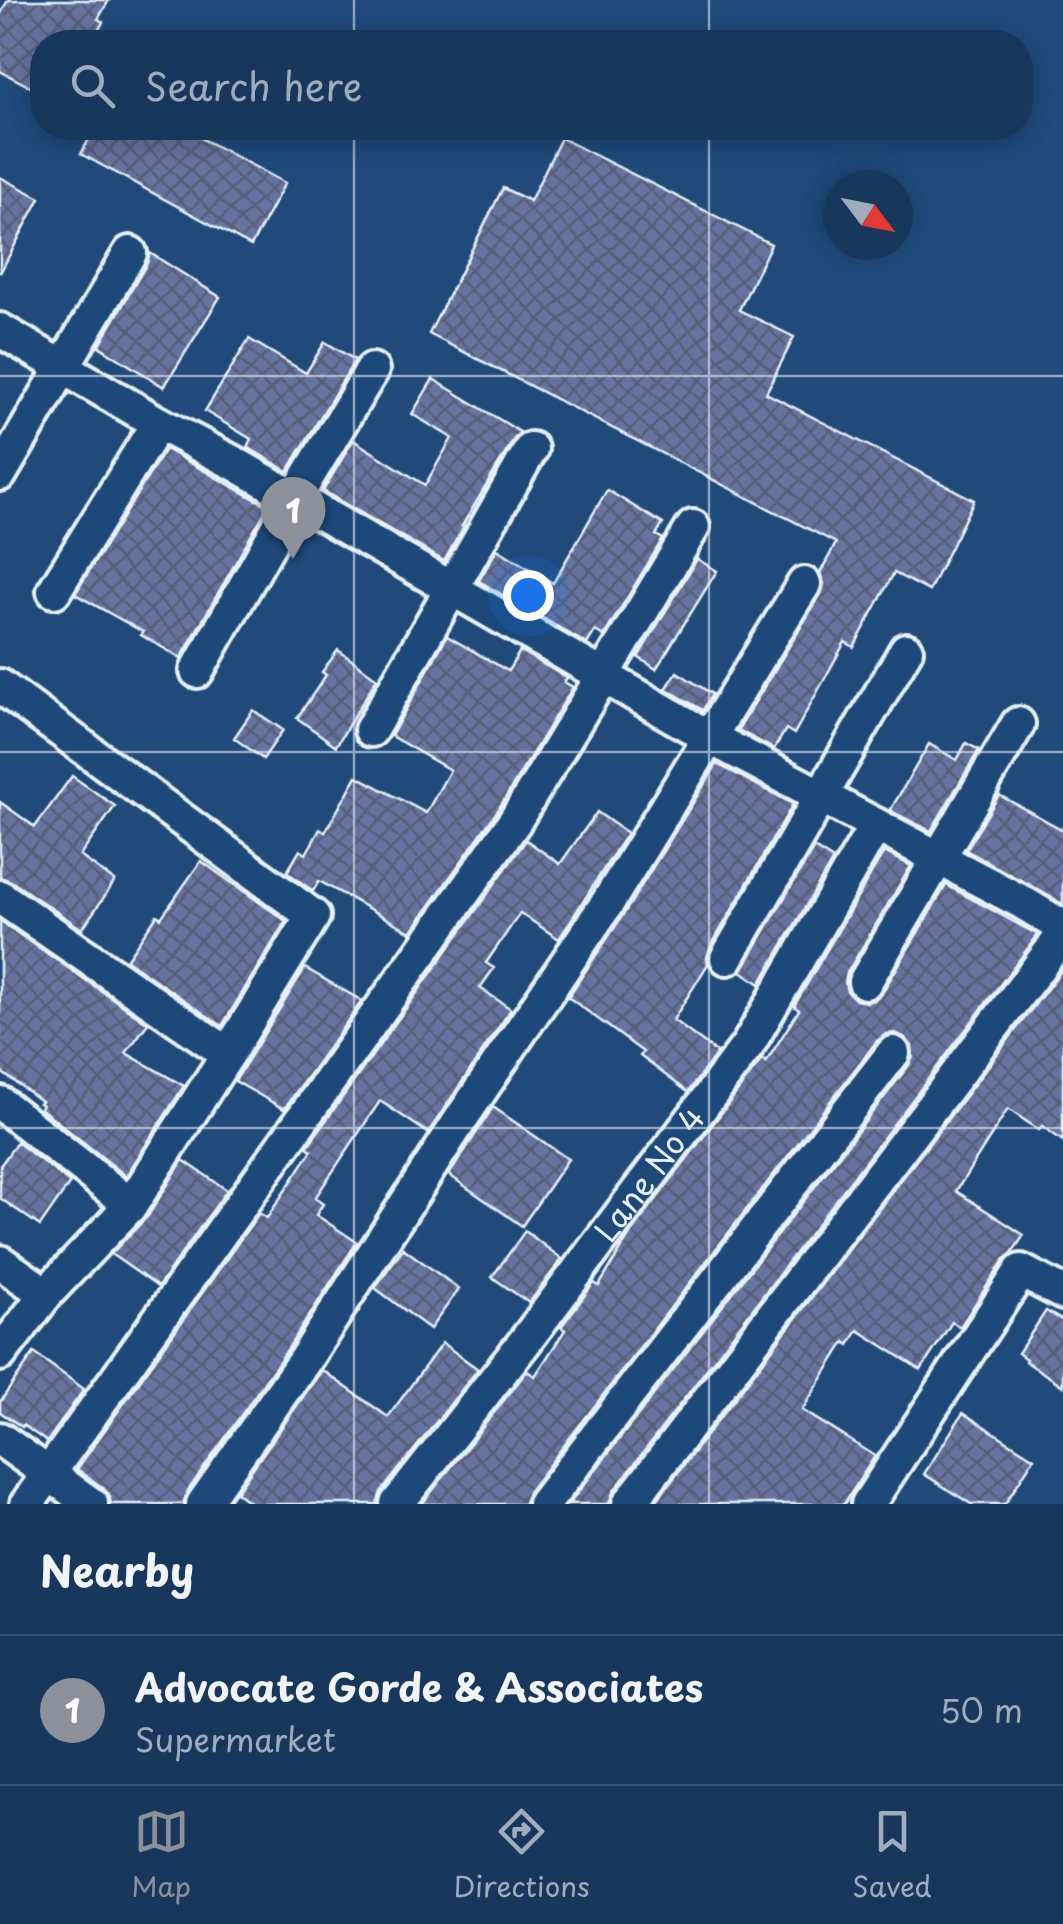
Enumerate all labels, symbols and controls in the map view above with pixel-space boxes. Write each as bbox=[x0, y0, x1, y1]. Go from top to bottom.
search box bbox=[30, 30, 1033, 140]
text: Search here bbox=[145, 57, 362, 114]
icon: search bbox=[65, 58, 120, 113]
north arrow bbox=[823, 170, 913, 260]
pin: 1 bbox=[260, 476, 326, 559]
your location bbox=[503, 570, 554, 621]
street label: Lane No 4 bbox=[582, 1096, 715, 1252]
text: Nearby bbox=[40, 1538, 194, 1601]
text: Advocate Gorde & Associates bbox=[135, 1658, 703, 1715]
text: 1 bbox=[65, 1686, 80, 1734]
text: 50 m bbox=[940, 1686, 1023, 1734]
text: Supermarket bbox=[135, 1715, 336, 1763]
tab: Map bbox=[131, 1804, 191, 1907]
tab: Directions bbox=[454, 1804, 590, 1907]
tab: Saved bbox=[852, 1804, 932, 1907]

